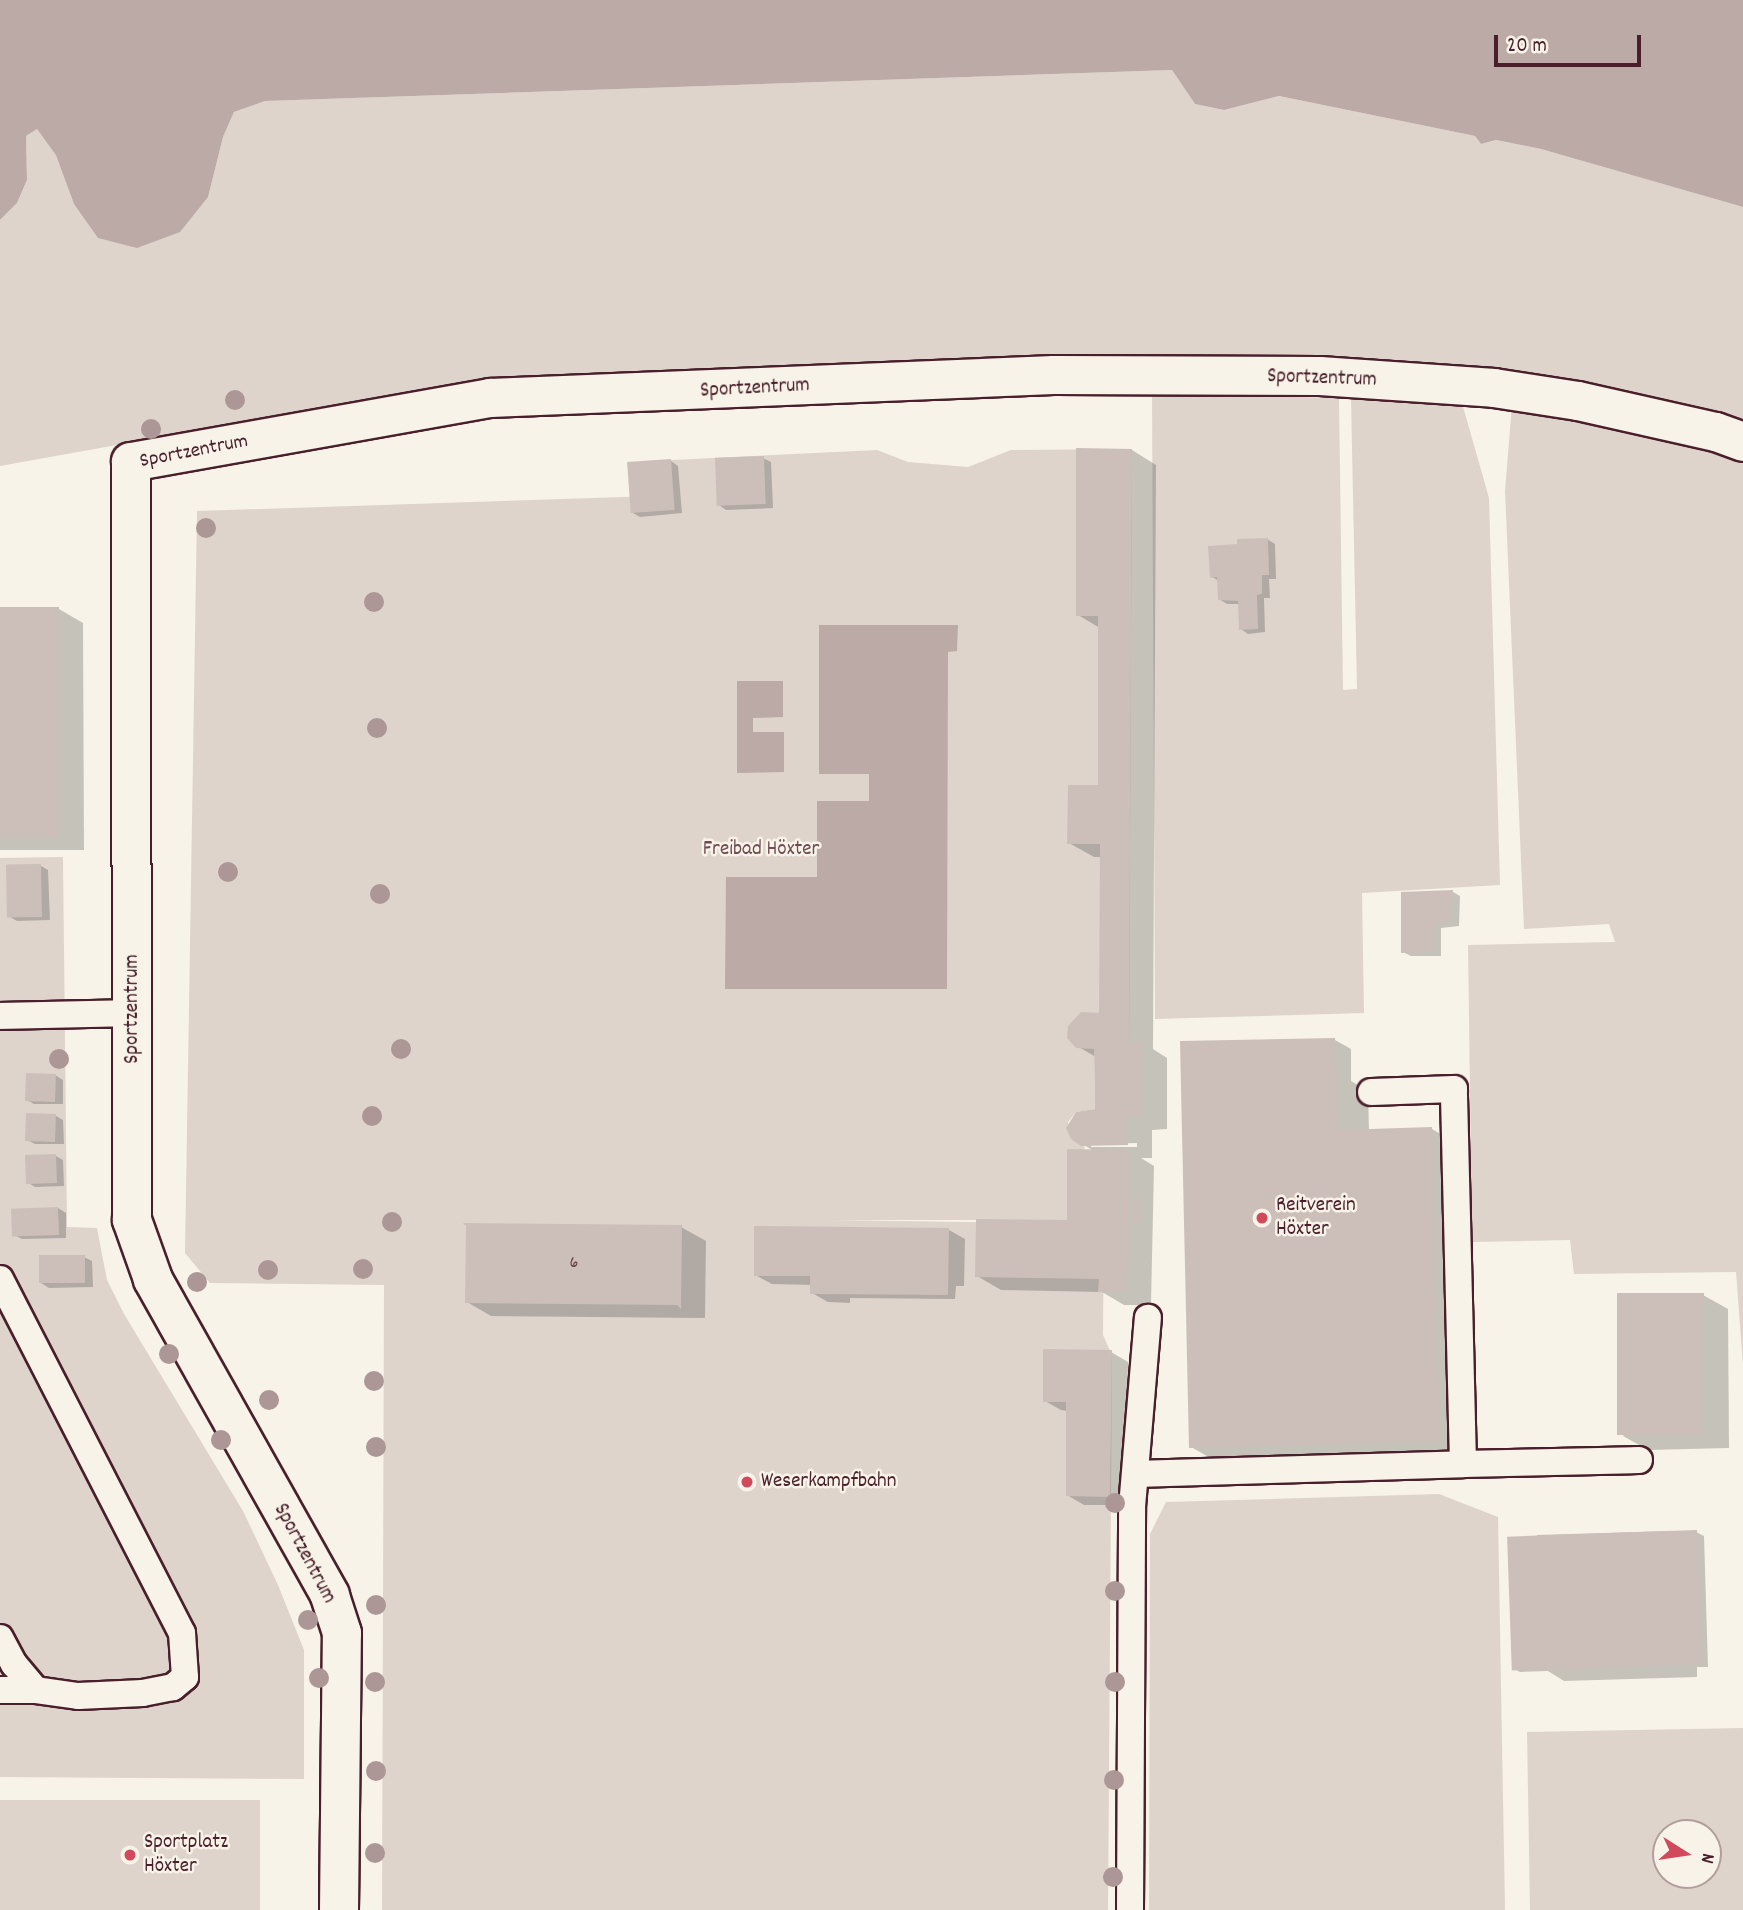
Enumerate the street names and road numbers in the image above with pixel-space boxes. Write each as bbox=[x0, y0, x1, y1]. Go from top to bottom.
street label: Sportzentrum bbox=[1267, 364, 1377, 394]
street label: Sportzentrum bbox=[700, 374, 810, 404]
street label: Sportzentrum bbox=[138, 429, 250, 475]
street label: Sportzentrum bbox=[120, 954, 146, 1064]
street label: Sportzentrum bbox=[267, 1500, 341, 1608]

